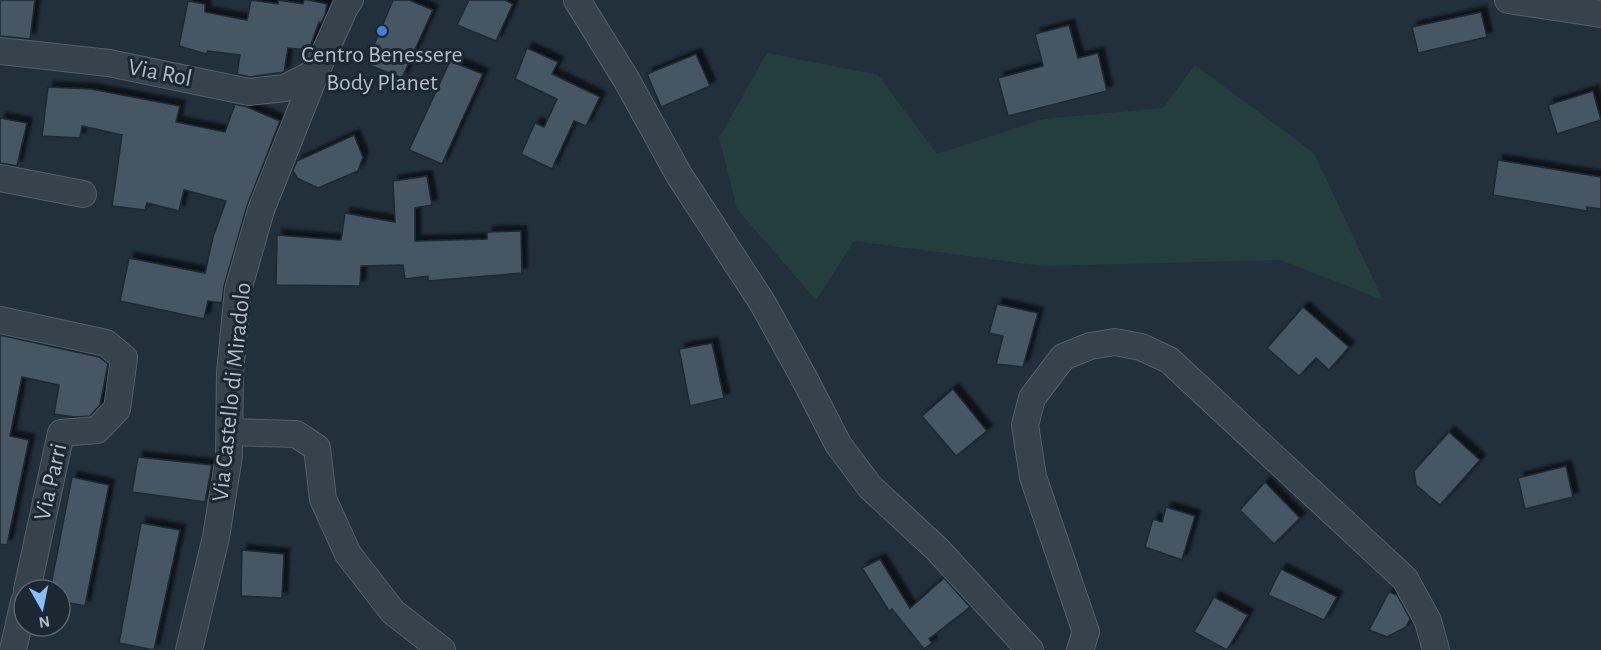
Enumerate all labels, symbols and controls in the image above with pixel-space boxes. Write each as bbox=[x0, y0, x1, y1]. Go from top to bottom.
marker: Centro Benessere Body Planet bbox=[375, 24, 389, 38]
place label: Centro Benessere Body Planet bbox=[301, 43, 463, 95]
street label: Via Rol bbox=[126, 55, 194, 91]
street label: Via Castello di Miradolo bbox=[209, 281, 255, 503]
street label: Via Parri bbox=[30, 441, 72, 523]
north arrow bbox=[12, 578, 72, 638]
text: N bbox=[37, 613, 51, 631]

